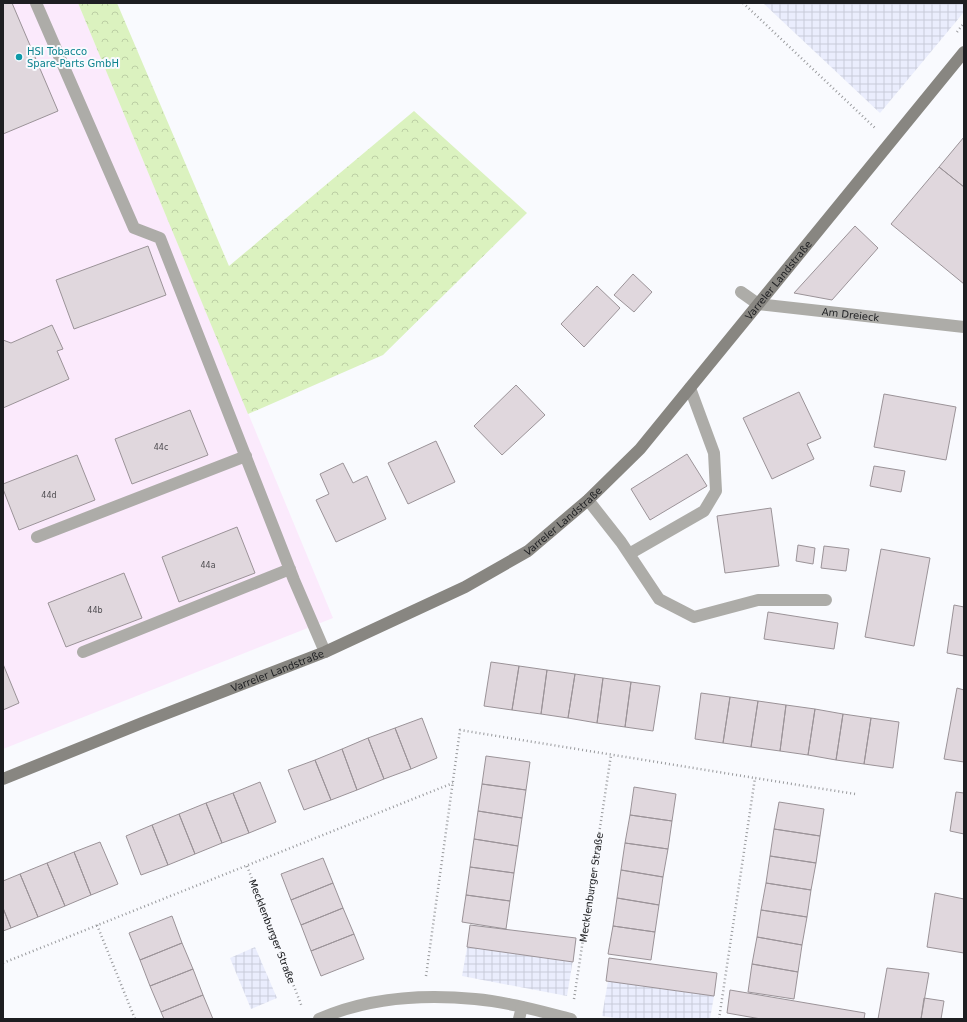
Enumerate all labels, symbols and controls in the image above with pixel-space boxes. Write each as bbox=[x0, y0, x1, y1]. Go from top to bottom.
place label: HSI Tobacco Spare-Parts GmbH bbox=[27, 46, 119, 69]
marker: HSI Tobacco Spare-Parts GmbH bbox=[14, 52, 24, 62]
street label: Varreler Landstraße bbox=[743, 238, 814, 322]
street label: Am Dreieck bbox=[821, 306, 880, 323]
house number: 44c bbox=[154, 443, 168, 452]
street label: Varreler Landstraße bbox=[522, 484, 604, 557]
house number: 44d bbox=[41, 491, 57, 500]
house number: 44a bbox=[200, 561, 216, 570]
house number: 44b bbox=[87, 606, 103, 615]
street label: Varreler Landstraße bbox=[229, 648, 325, 693]
street label: Mecklenburger Straße bbox=[577, 832, 605, 943]
street label: Mecklenburger Straße bbox=[247, 878, 298, 985]

